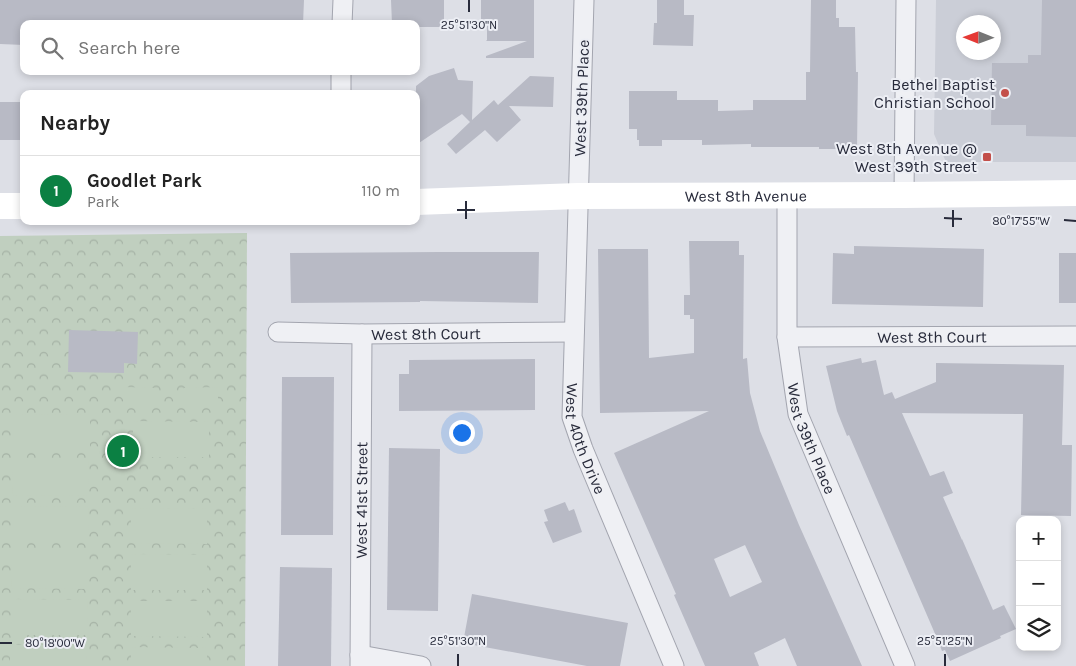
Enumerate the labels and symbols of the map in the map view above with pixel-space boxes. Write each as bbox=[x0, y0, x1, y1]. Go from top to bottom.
north arrow bbox=[956, 15, 1001, 60]
text: 25°51'30"N bbox=[441, 18, 497, 32]
street label: West 39th Place bbox=[570, 39, 593, 157]
place label: Bethel Baptist Christian School bbox=[874, 75, 995, 112]
marker: Bethel Baptist Christian School bbox=[999, 87, 1011, 99]
place label: West 8th Avenue @ West 39th Street bbox=[836, 139, 977, 176]
marker: West 8th Avenue @ West 39th Street bbox=[981, 151, 993, 163]
street label: West 8th Avenue bbox=[685, 186, 807, 206]
text: 80°17'55"W bbox=[992, 214, 1050, 228]
street label: West 8th Court bbox=[371, 324, 481, 344]
street label: West 8th Court bbox=[877, 327, 987, 347]
street label: West 39th Place bbox=[784, 382, 840, 497]
street label: West 40th Drive bbox=[562, 383, 610, 497]
your location bbox=[449, 420, 475, 446]
pin: 1 bbox=[107, 432, 139, 470]
street label: West 41st Street bbox=[352, 442, 371, 558]
text: 25°51'30"N bbox=[430, 634, 486, 648]
text: 25°51'25"N bbox=[917, 634, 973, 648]
text: 80°18'00"W bbox=[25, 636, 85, 650]

